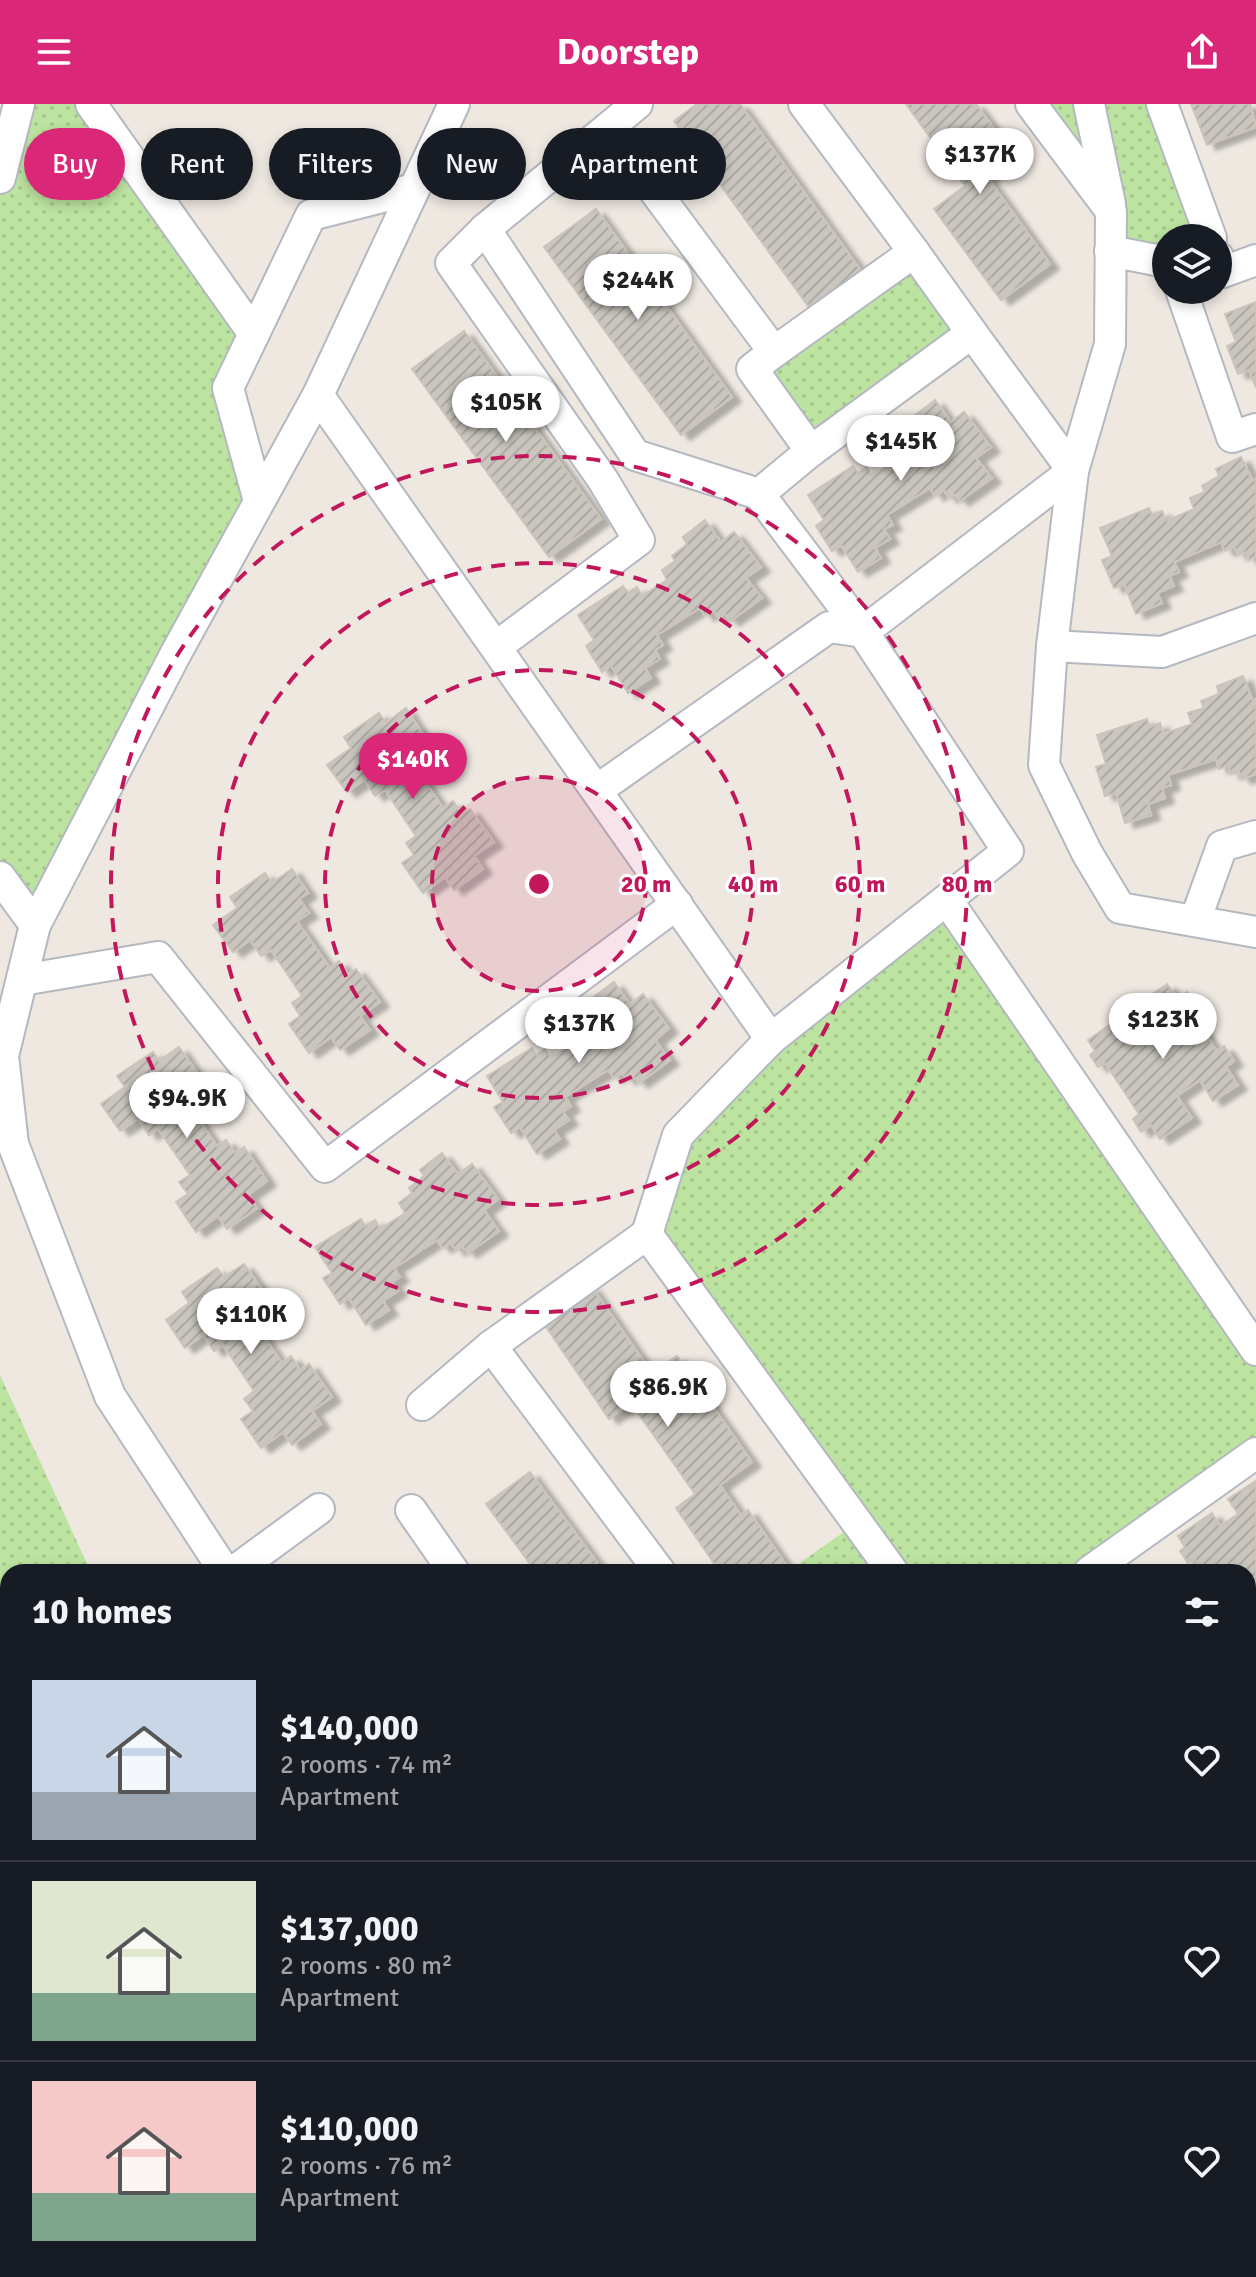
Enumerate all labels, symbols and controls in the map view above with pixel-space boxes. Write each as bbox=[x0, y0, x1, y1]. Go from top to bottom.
icon: menu bbox=[32, 30, 76, 74]
text: Doorstep bbox=[557, 30, 699, 75]
icon: share bbox=[1180, 30, 1224, 74]
chip: Buy bbox=[24, 128, 125, 200]
chip: Rent bbox=[141, 128, 253, 200]
chip: Filters bbox=[269, 128, 401, 200]
chip: New bbox=[417, 128, 526, 200]
chip: Apartment bbox=[542, 128, 726, 200]
pin: $137K bbox=[924, 128, 1036, 196]
text: $137K bbox=[944, 138, 1016, 170]
map controls bbox=[1152, 224, 1232, 304]
button: layers bbox=[1152, 224, 1232, 304]
pin: $244K bbox=[582, 254, 694, 322]
text: $244K bbox=[602, 264, 674, 296]
pin: $105K bbox=[450, 376, 562, 444]
text: $105K bbox=[470, 386, 542, 418]
pin: $145K bbox=[845, 415, 957, 483]
text: $145K bbox=[865, 425, 937, 457]
pin: $140K bbox=[357, 733, 469, 801]
text: $140K bbox=[377, 743, 449, 775]
text: 20 m bbox=[621, 869, 671, 899]
text: 40 m bbox=[728, 869, 778, 899]
text: 60 m bbox=[835, 869, 885, 899]
text: 80 m bbox=[942, 869, 992, 899]
centre of rings bbox=[525, 870, 553, 898]
pin: $123K bbox=[1107, 993, 1219, 1061]
pin: $137K bbox=[523, 997, 635, 1065]
text: $123K bbox=[1127, 1003, 1199, 1035]
text: $137K bbox=[543, 1007, 615, 1039]
pin: $94.9K bbox=[122, 1072, 252, 1140]
text: $94.9K bbox=[147, 1082, 227, 1114]
pin: $110K bbox=[195, 1288, 307, 1356]
text: $110K bbox=[215, 1298, 287, 1330]
pin: $86.9K bbox=[603, 1361, 733, 1429]
text: $86.9K bbox=[628, 1371, 708, 1403]
icon: filters bbox=[1180, 1590, 1224, 1634]
text: 10 homes bbox=[32, 1591, 172, 1633]
text: $140,000 bbox=[280, 1707, 419, 1749]
icon: home bbox=[96, 1712, 192, 1808]
icon: heart bbox=[1180, 1738, 1224, 1782]
text: 2 rooms · 74 m² bbox=[280, 1749, 453, 1781]
text: Apartment bbox=[280, 1781, 399, 1813]
text: $137,000 bbox=[280, 1908, 419, 1950]
icon: home bbox=[96, 1913, 192, 2009]
icon: heart bbox=[1180, 1939, 1224, 1983]
text: 2 rooms · 80 m² bbox=[280, 1950, 453, 1982]
text: Apartment bbox=[280, 1982, 399, 2014]
text: $110,000 bbox=[280, 2108, 419, 2150]
icon: home bbox=[96, 2113, 192, 2209]
icon: heart bbox=[1180, 2139, 1224, 2183]
text: 2 rooms · 76 m² bbox=[280, 2150, 453, 2182]
text: Apartment bbox=[280, 2182, 399, 2214]

